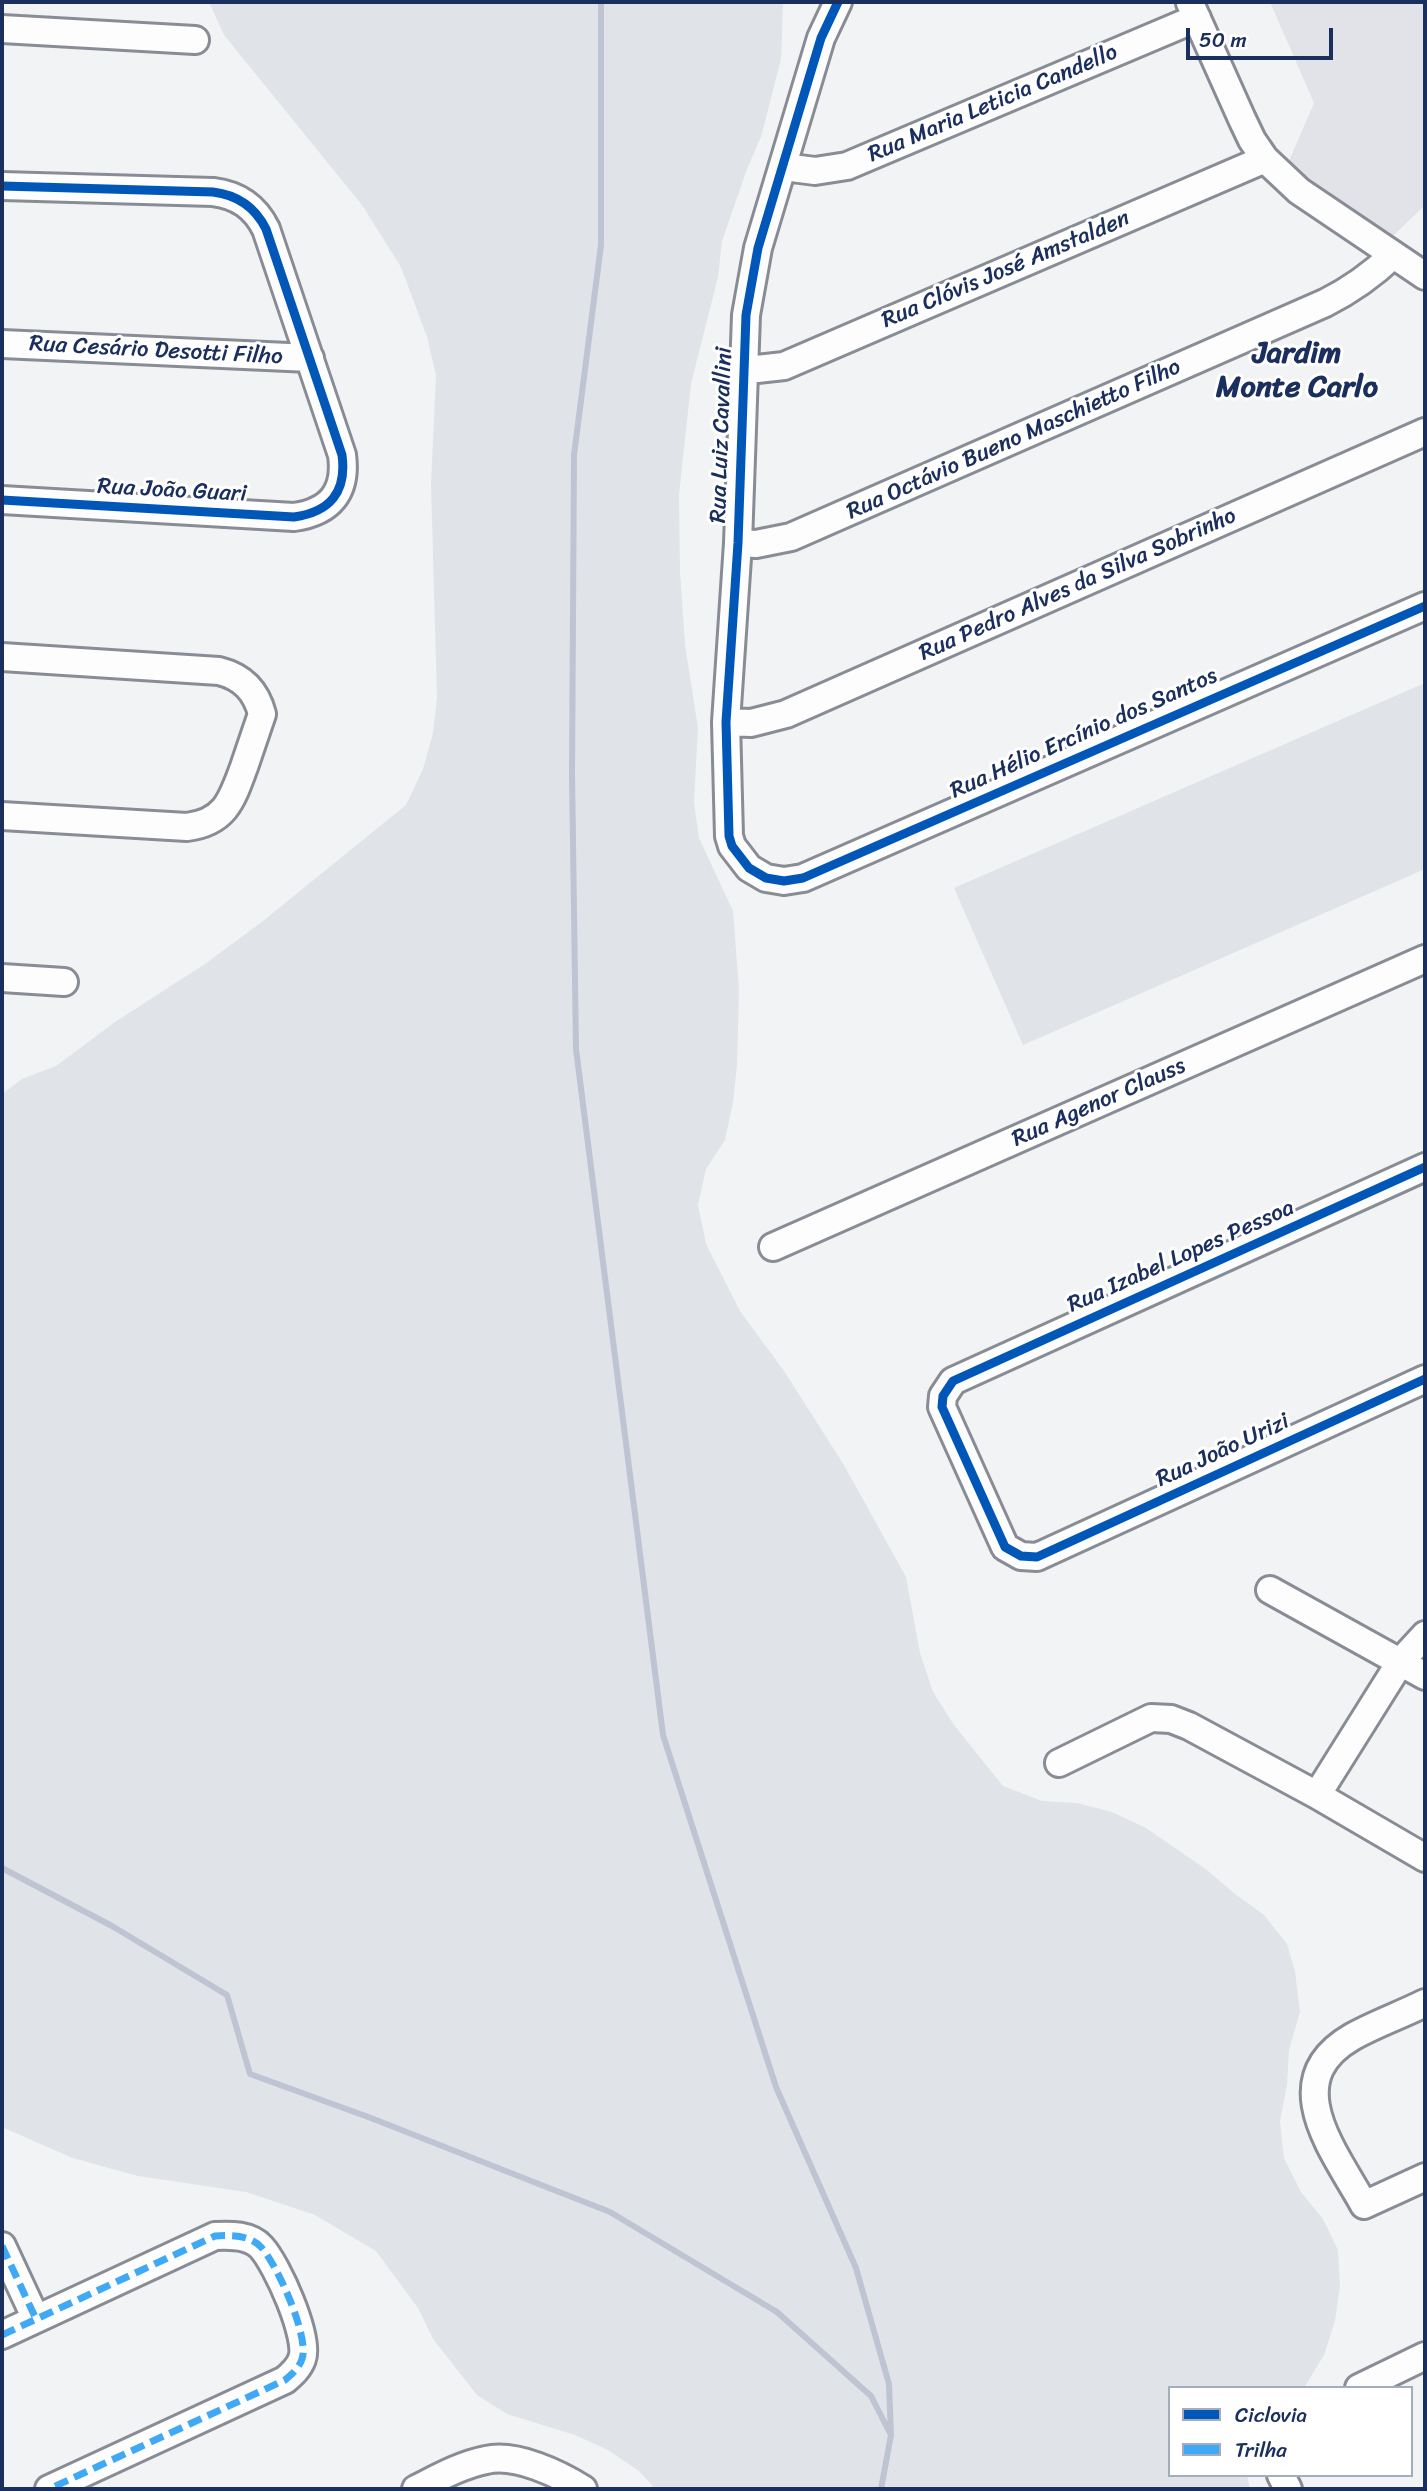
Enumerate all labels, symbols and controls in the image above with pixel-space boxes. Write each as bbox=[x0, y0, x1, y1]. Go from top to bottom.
scale bar bbox=[1189, 14, 1336, 58]
text: 50 m bbox=[1199, 21, 1247, 59]
street label: Rua Maria Leticia Candello bbox=[864, 39, 1122, 169]
street label: Rua Clóvis José Amstalden bbox=[878, 205, 1134, 335]
street label: Rua Cesário Desotti Filho bbox=[29, 331, 283, 371]
district label: Jardim Monte Carlo bbox=[1216, 336, 1378, 406]
street label: Rua Luiz Cavallini bbox=[705, 346, 739, 524]
street label: Rua Octávio Bueno Maschietto Filho bbox=[843, 354, 1185, 526]
street label: Rua João Guari bbox=[97, 473, 247, 509]
street label: Rua Pedro Alves da Silva Sobrinho bbox=[915, 502, 1241, 668]
street label: Rua Hélio Ercínio dos Santos bbox=[946, 663, 1222, 805]
street label: Rua Agenor Clauss bbox=[1008, 1052, 1190, 1154]
street label: Rua Izabel Lopes Pessoa bbox=[1063, 1195, 1299, 1319]
street label: Rua João Urizi bbox=[1152, 1408, 1294, 1494]
legend bbox=[1168, 2386, 1413, 2477]
text: Ciclovia bbox=[1235, 2396, 1307, 2434]
text: Trilha bbox=[1235, 2431, 1287, 2469]

